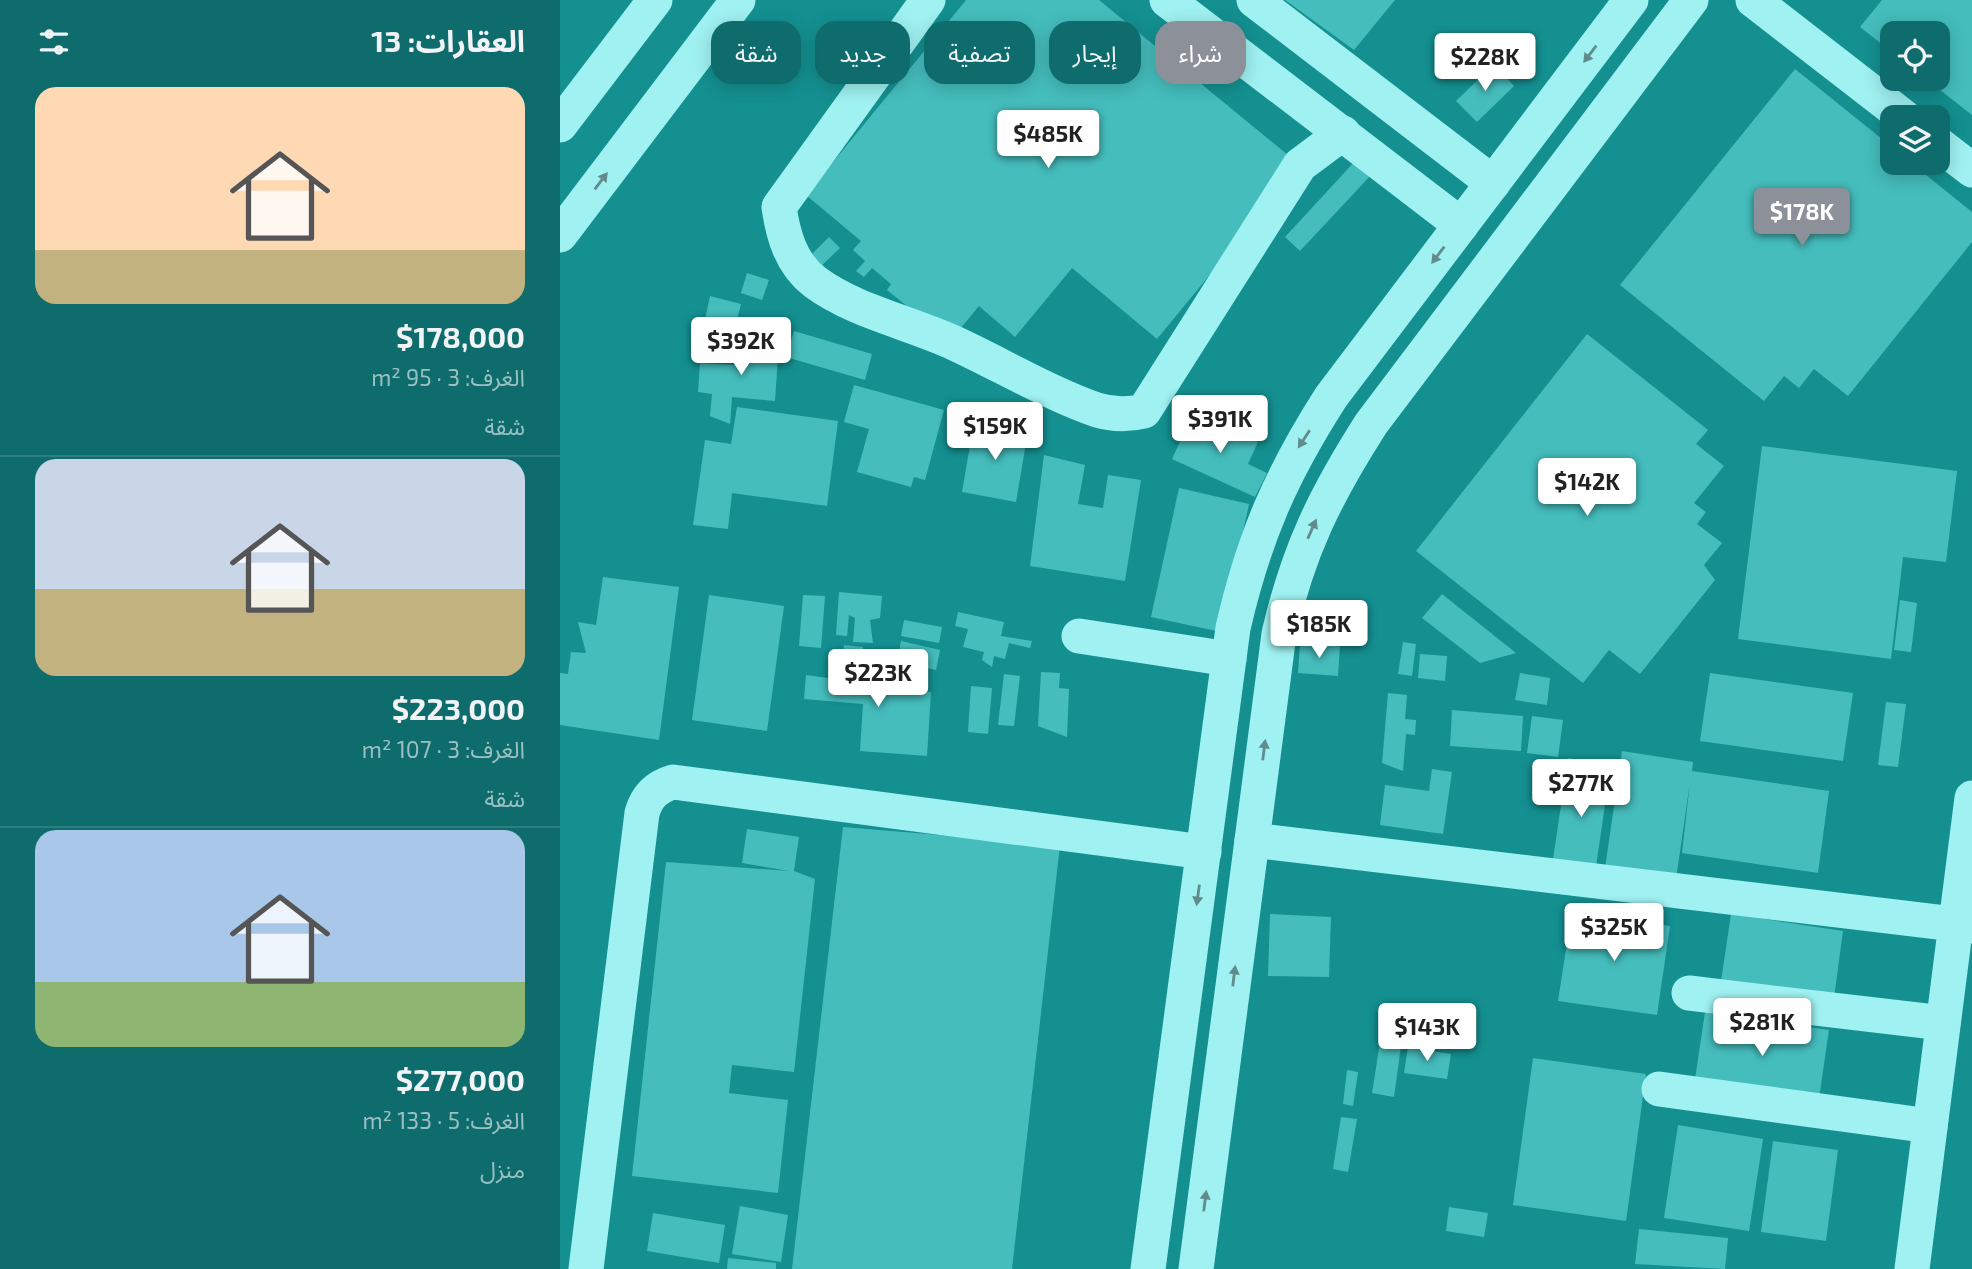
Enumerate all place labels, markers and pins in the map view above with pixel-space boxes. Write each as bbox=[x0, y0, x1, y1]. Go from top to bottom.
pin: $228K bbox=[1436, 34, 1534, 93]
pin: $485K bbox=[999, 110, 1097, 170]
pin: $178K bbox=[1753, 188, 1851, 248]
pin: $392K bbox=[692, 318, 790, 377]
pin: $391K bbox=[1171, 396, 1269, 455]
pin: $159K bbox=[946, 402, 1044, 462]
pin: $142K bbox=[1538, 458, 1636, 518]
pin: $185K bbox=[1270, 600, 1368, 660]
pin: $223K bbox=[829, 650, 927, 709]
pin: $277K bbox=[1532, 760, 1630, 819]
pin: $325K bbox=[1565, 904, 1663, 963]
pin: $281K bbox=[1713, 998, 1811, 1058]
pin: $143K bbox=[1378, 1004, 1476, 1063]

